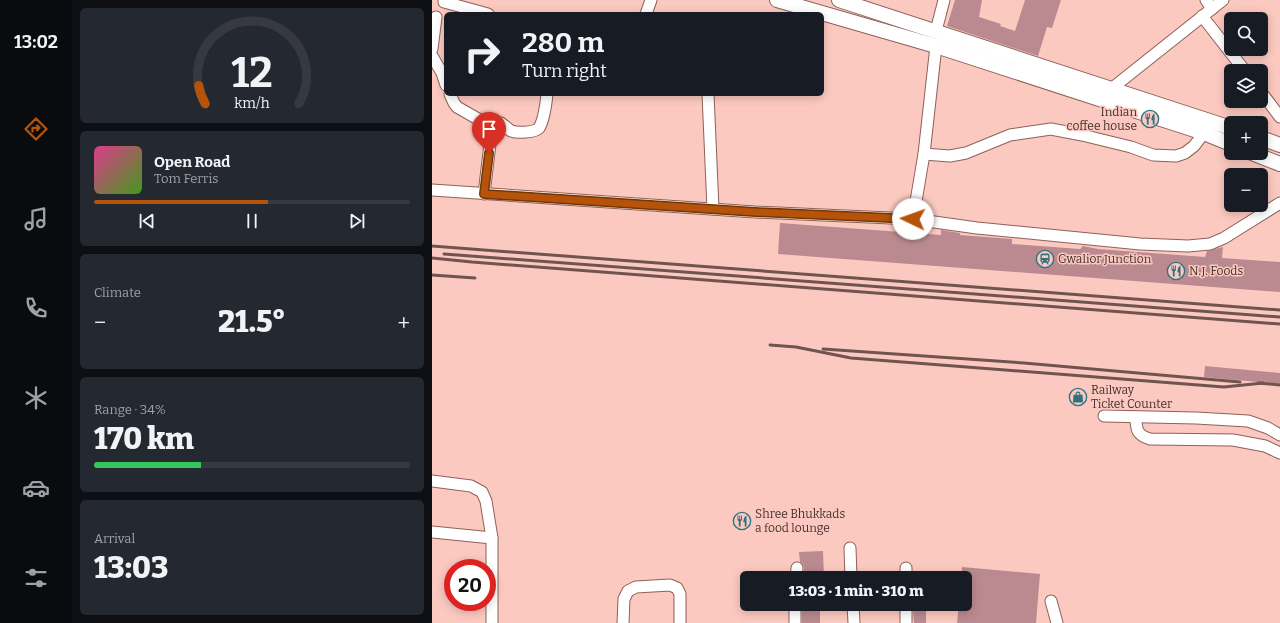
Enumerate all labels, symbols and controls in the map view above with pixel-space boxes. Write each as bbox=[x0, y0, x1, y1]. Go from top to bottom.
map controls bbox=[1224, 12, 1268, 212]
button: search bbox=[1224, 12, 1268, 56]
text: 280 m bbox=[522, 26, 604, 59]
icon: right bbox=[456, 28, 508, 80]
text: 13:02 bbox=[14, 31, 58, 53]
text: 12 bbox=[231, 47, 273, 97]
text: Turn right bbox=[522, 60, 607, 82]
button: layers bbox=[1224, 64, 1268, 108]
text: km/h bbox=[234, 94, 270, 111]
place label: Indian coffee house bbox=[1066, 105, 1137, 133]
restaurant icon: Indian coffee house bbox=[1140, 109, 1160, 129]
pin bbox=[472, 112, 506, 153]
icon: directions bbox=[22, 115, 50, 143]
button: + bbox=[1224, 116, 1268, 160]
icon: arrive bbox=[478, 118, 500, 140]
text: Open Road bbox=[154, 153, 230, 171]
button: − bbox=[1224, 168, 1268, 212]
text: Tom Ferris bbox=[154, 171, 218, 186]
position arrow bbox=[892, 198, 934, 240]
icon: music bbox=[22, 205, 50, 233]
icon: previous bbox=[136, 210, 158, 232]
icon: pause bbox=[241, 210, 263, 232]
icon: next bbox=[346, 210, 368, 232]
station icon: Gwalior Junction bbox=[1035, 249, 1055, 269]
place label: Gwalior Junction bbox=[1058, 252, 1152, 266]
restaurant icon: N.J. Foods bbox=[1166, 261, 1186, 281]
place label: N.J. Foods bbox=[1189, 264, 1243, 278]
text: Climate bbox=[94, 285, 141, 300]
icon: phone bbox=[22, 294, 50, 322]
text: 21.5° bbox=[218, 304, 286, 340]
text: − bbox=[94, 309, 106, 336]
text: + bbox=[397, 309, 410, 336]
place label: Railway Ticket Counter bbox=[1091, 383, 1173, 411]
icon: climate bbox=[22, 384, 50, 412]
shop icon: Railway Ticket Counter bbox=[1068, 387, 1088, 407]
text: Range · 34% bbox=[94, 402, 166, 417]
text: 170 km bbox=[94, 421, 194, 457]
icon: car bbox=[22, 474, 50, 502]
place label: Shree Bhukkads a food lounge bbox=[755, 507, 845, 535]
restaurant icon: Shree Bhukkads a food lounge bbox=[732, 511, 752, 531]
text: Arrival bbox=[94, 531, 135, 546]
text: 13:03 bbox=[94, 550, 168, 586]
speed limit sign: 20 bbox=[444, 559, 496, 611]
icon: filters bbox=[22, 564, 50, 592]
text: 13:03 · 1 min · 310 m bbox=[789, 582, 923, 600]

